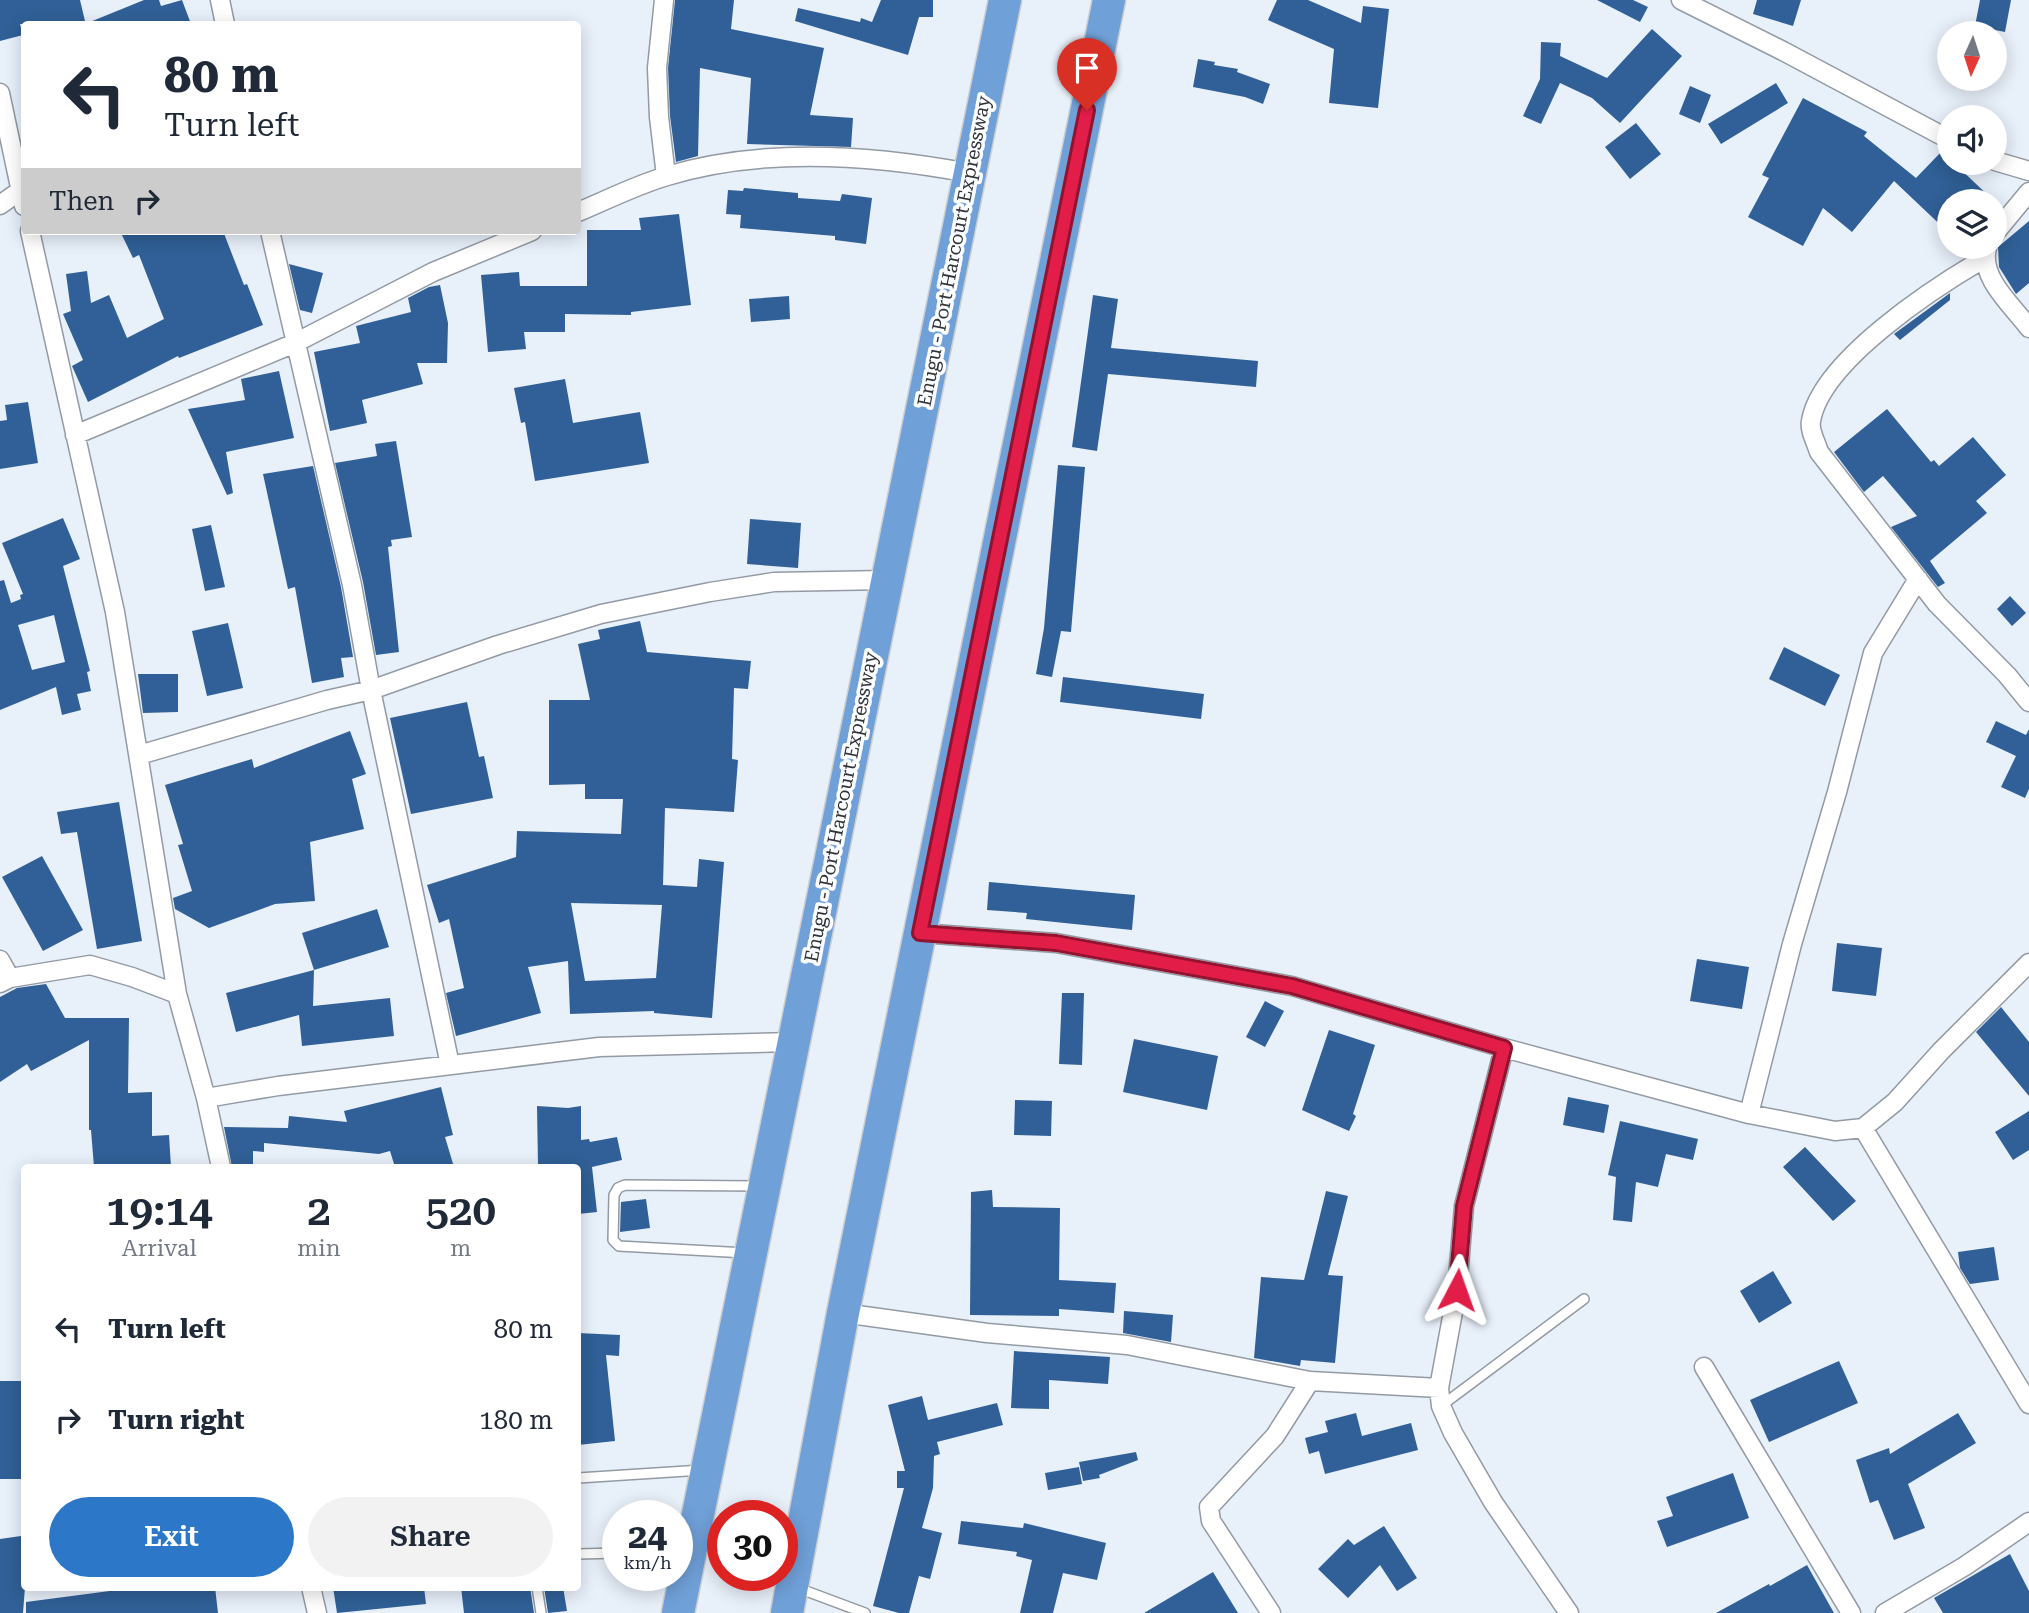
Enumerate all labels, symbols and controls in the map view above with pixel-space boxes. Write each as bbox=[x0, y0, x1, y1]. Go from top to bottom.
north arrow bbox=[1937, 21, 2007, 91]
map controls bbox=[1937, 21, 2007, 259]
pin bbox=[1057, 38, 1117, 110]
text: 80 m bbox=[164, 47, 279, 104]
icon: left bbox=[49, 49, 140, 140]
icon: arrive bbox=[1068, 49, 1106, 87]
street label: Enugu - Port Harcourt Expressway bbox=[913, 93, 996, 408]
button: sound bbox=[1937, 105, 2007, 175]
text: Turn left bbox=[164, 106, 299, 144]
icon: right bbox=[128, 182, 166, 220]
text: Then bbox=[49, 186, 114, 216]
button: layers bbox=[1937, 189, 2007, 259]
street label: Enugu - Port Harcourt Expressway bbox=[800, 649, 883, 964]
text: 19:14 bbox=[106, 1186, 212, 1235]
text: 2 bbox=[307, 1186, 331, 1235]
text: 520 bbox=[425, 1186, 496, 1235]
text: Arrival bbox=[122, 1235, 197, 1262]
text: min bbox=[297, 1235, 341, 1262]
text: m bbox=[450, 1235, 471, 1262]
position arrow bbox=[1420, 1253, 1494, 1327]
icon: left bbox=[49, 1310, 87, 1348]
text: Turn left bbox=[108, 1314, 226, 1344]
text: 80 m bbox=[494, 1314, 553, 1344]
icon: right bbox=[49, 1401, 87, 1439]
text: Turn right bbox=[108, 1405, 244, 1435]
text: 180 m bbox=[479, 1405, 553, 1435]
button: Exit bbox=[49, 1497, 294, 1577]
button: Share bbox=[308, 1497, 553, 1577]
speed limit sign: 30 bbox=[707, 1500, 798, 1591]
text: 24 bbox=[628, 1516, 667, 1557]
text: km/h bbox=[623, 1552, 672, 1573]

